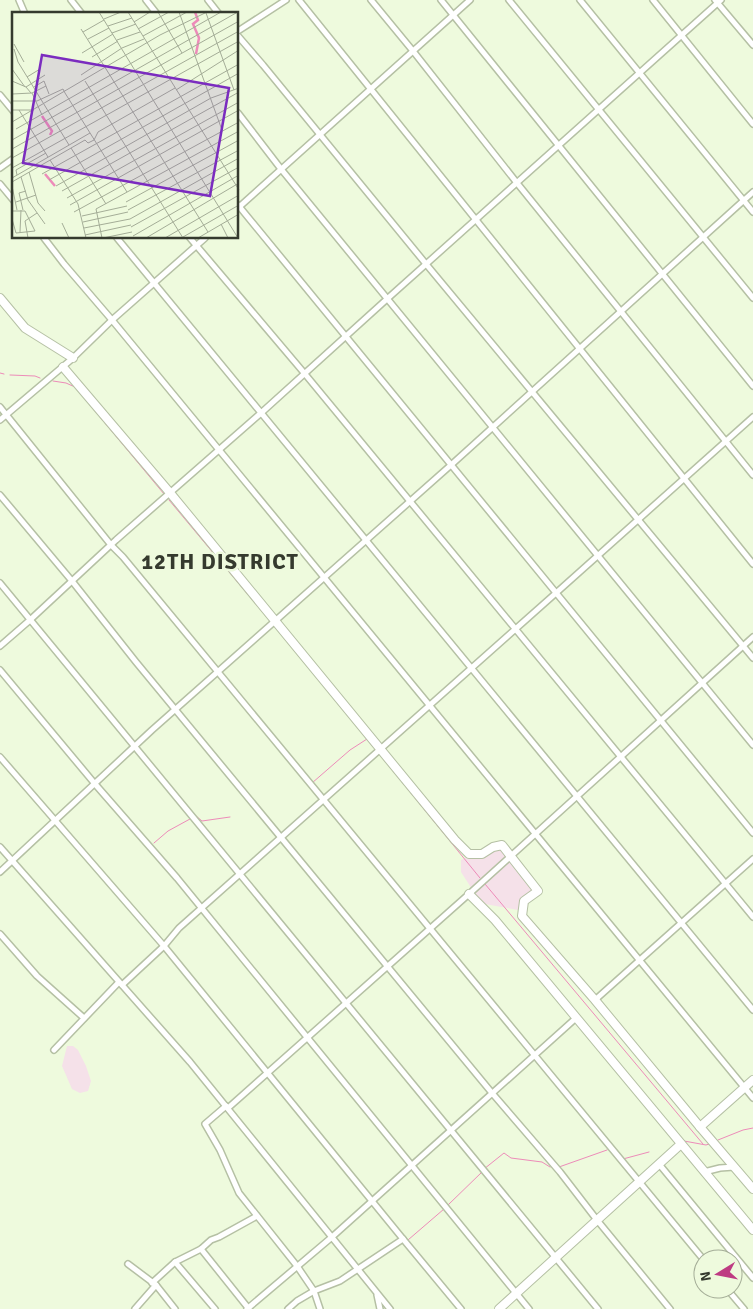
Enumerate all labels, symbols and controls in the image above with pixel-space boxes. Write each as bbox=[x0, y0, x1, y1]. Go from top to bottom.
inset map bbox=[12, 12, 239, 239]
district label: 12TH DISTRICT bbox=[141, 548, 299, 575]
north arrow bbox=[693, 1249, 743, 1299]
text: N bbox=[696, 1270, 715, 1282]

